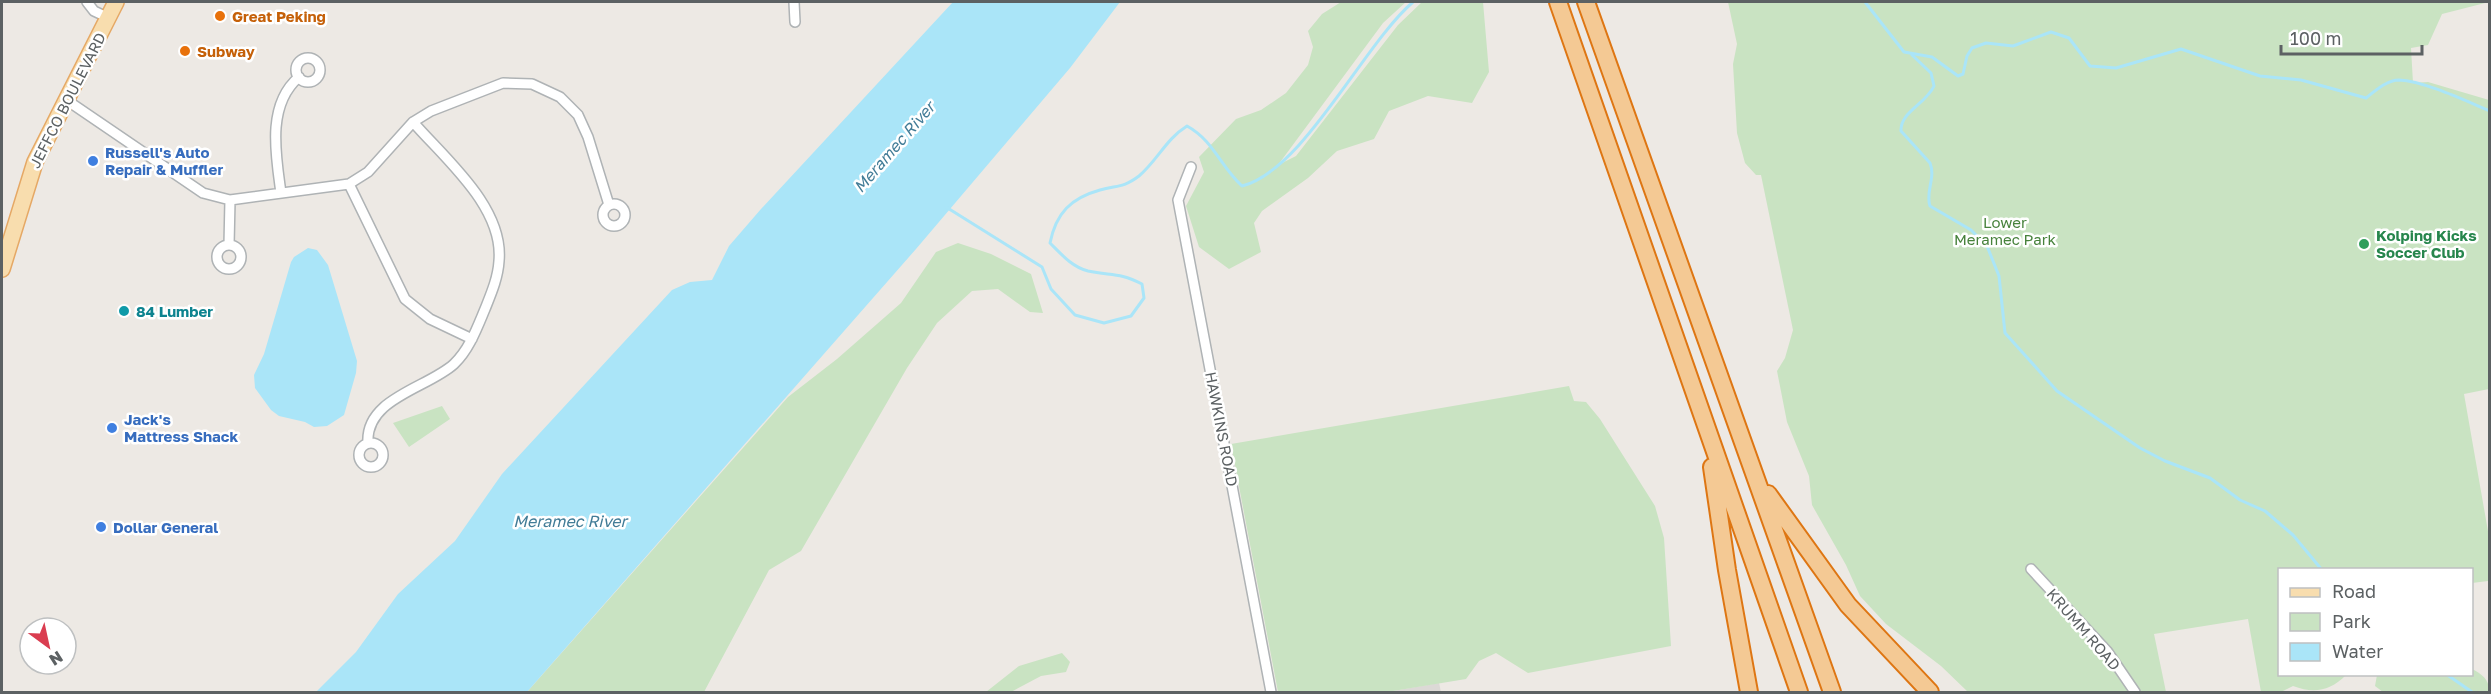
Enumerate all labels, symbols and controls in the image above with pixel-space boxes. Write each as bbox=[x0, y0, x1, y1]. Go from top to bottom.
place label: Great Peking bbox=[232, 7, 326, 25]
marker: Great Peking bbox=[213, 9, 227, 23]
scale bar bbox=[2281, 18, 2422, 56]
text: 100 m bbox=[2290, 27, 2341, 49]
street label: JEFFCO BOULEVARD bbox=[25, 29, 109, 171]
place label: Subway bbox=[197, 42, 255, 60]
marker: Subway bbox=[178, 44, 192, 58]
water label: Meramec River bbox=[849, 95, 941, 196]
place label: Russell's Auto Repair & Muffler bbox=[105, 143, 223, 178]
marker: Russell's Auto Repair & Muffler bbox=[86, 154, 100, 168]
park label: Lower Meramec Park bbox=[1954, 213, 2057, 248]
place label: Kolping Kicks Soccer Club bbox=[2376, 226, 2477, 261]
marker: Kolping Kicks Soccer Club bbox=[2357, 237, 2371, 251]
place label: 84 Lumber bbox=[136, 302, 213, 320]
marker: 84 Lumber bbox=[117, 304, 131, 318]
street label: HAWKINS ROAD bbox=[1202, 370, 1242, 488]
place label: Jack's Mattress Shack bbox=[124, 410, 238, 445]
marker: Jack's Mattress Shack bbox=[105, 421, 119, 435]
water label: Meramec River bbox=[513, 511, 630, 531]
place label: Dollar General bbox=[113, 518, 218, 536]
marker: Dollar General bbox=[94, 520, 108, 534]
legend bbox=[2278, 568, 2473, 676]
text: Road bbox=[2332, 580, 2376, 602]
street label: KRUMM ROAD bbox=[2044, 584, 2124, 674]
text: Park bbox=[2332, 610, 2371, 632]
north arrow bbox=[18, 616, 78, 676]
text: Water bbox=[2332, 640, 2383, 662]
text: N bbox=[46, 647, 67, 670]

